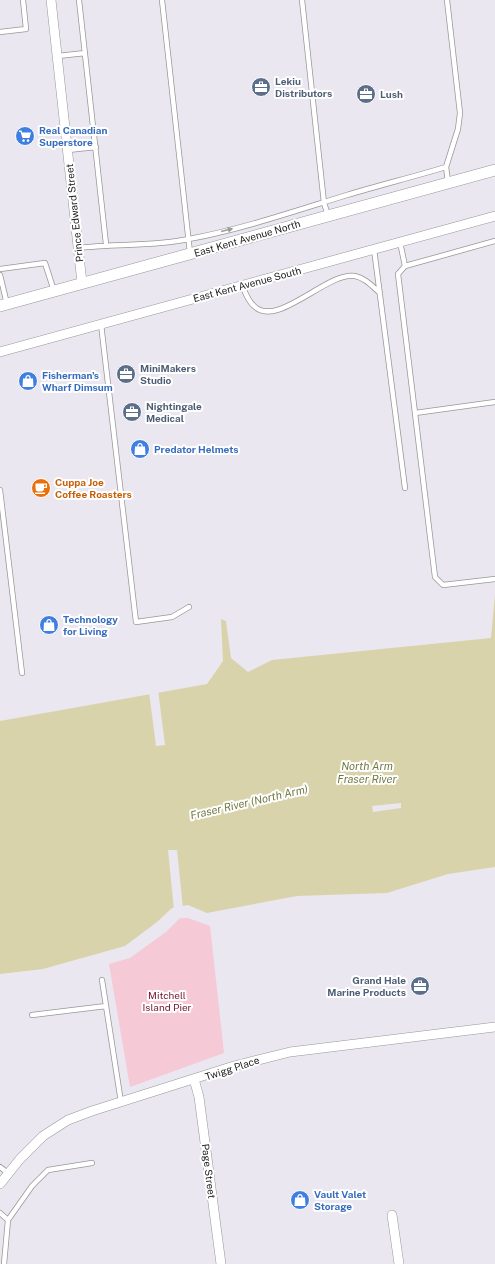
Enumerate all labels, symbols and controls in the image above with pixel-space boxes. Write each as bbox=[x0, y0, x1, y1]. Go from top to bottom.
place label: Lekiu Distributors bbox=[275, 75, 332, 99]
office icon: Lekiu Distributors bbox=[250, 76, 272, 98]
office icon: Lush bbox=[355, 83, 377, 105]
place label: Lush bbox=[380, 88, 403, 100]
place label: Real Canadian Superstore bbox=[39, 124, 107, 148]
supermarket icon: Real Canadian Superstore bbox=[14, 125, 36, 147]
street label: Prince Edward Street bbox=[63, 163, 85, 263]
street label: East Kent Avenue North bbox=[192, 217, 302, 259]
one-way arrow bbox=[221, 227, 233, 233]
street label: East Kent Avenue South bbox=[192, 264, 303, 304]
place label: MiniMakers Studio bbox=[140, 362, 196, 386]
office icon: MiniMakers Studio bbox=[115, 363, 137, 385]
place label: Fisherman's Wharf Dimsum bbox=[42, 369, 113, 393]
shop icon: Fisherman's Wharf Dimsum bbox=[17, 370, 39, 392]
place label: Nightingale Medical bbox=[146, 400, 202, 424]
office icon: Nightingale Medical bbox=[121, 401, 143, 423]
shop icon: Predator Helmets bbox=[129, 438, 151, 460]
place label: Predator Helmets bbox=[154, 443, 239, 455]
place label: Cuppa Joe Coffee Roasters bbox=[55, 476, 132, 500]
cafe icon: Cuppa Joe Coffee Roasters bbox=[30, 477, 52, 499]
place label: Technology for Living bbox=[63, 613, 118, 637]
shop icon: Technology for Living bbox=[38, 614, 60, 636]
water label: North Arm Fraser River bbox=[337, 760, 398, 785]
water label: Fraser River (North Arm) bbox=[189, 783, 309, 821]
place label: Grand Hale Marine Products bbox=[327, 974, 406, 998]
office icon: Grand Hale Marine Products bbox=[409, 975, 431, 997]
park label: Mitchell Island Pier bbox=[143, 989, 192, 1013]
street label: Twigg Place bbox=[203, 1053, 261, 1082]
street label: Page Street bbox=[200, 1143, 218, 1199]
place label: Vault Valet Storage bbox=[314, 1188, 366, 1212]
shop icon: Vault Valet Storage bbox=[289, 1189, 311, 1211]

